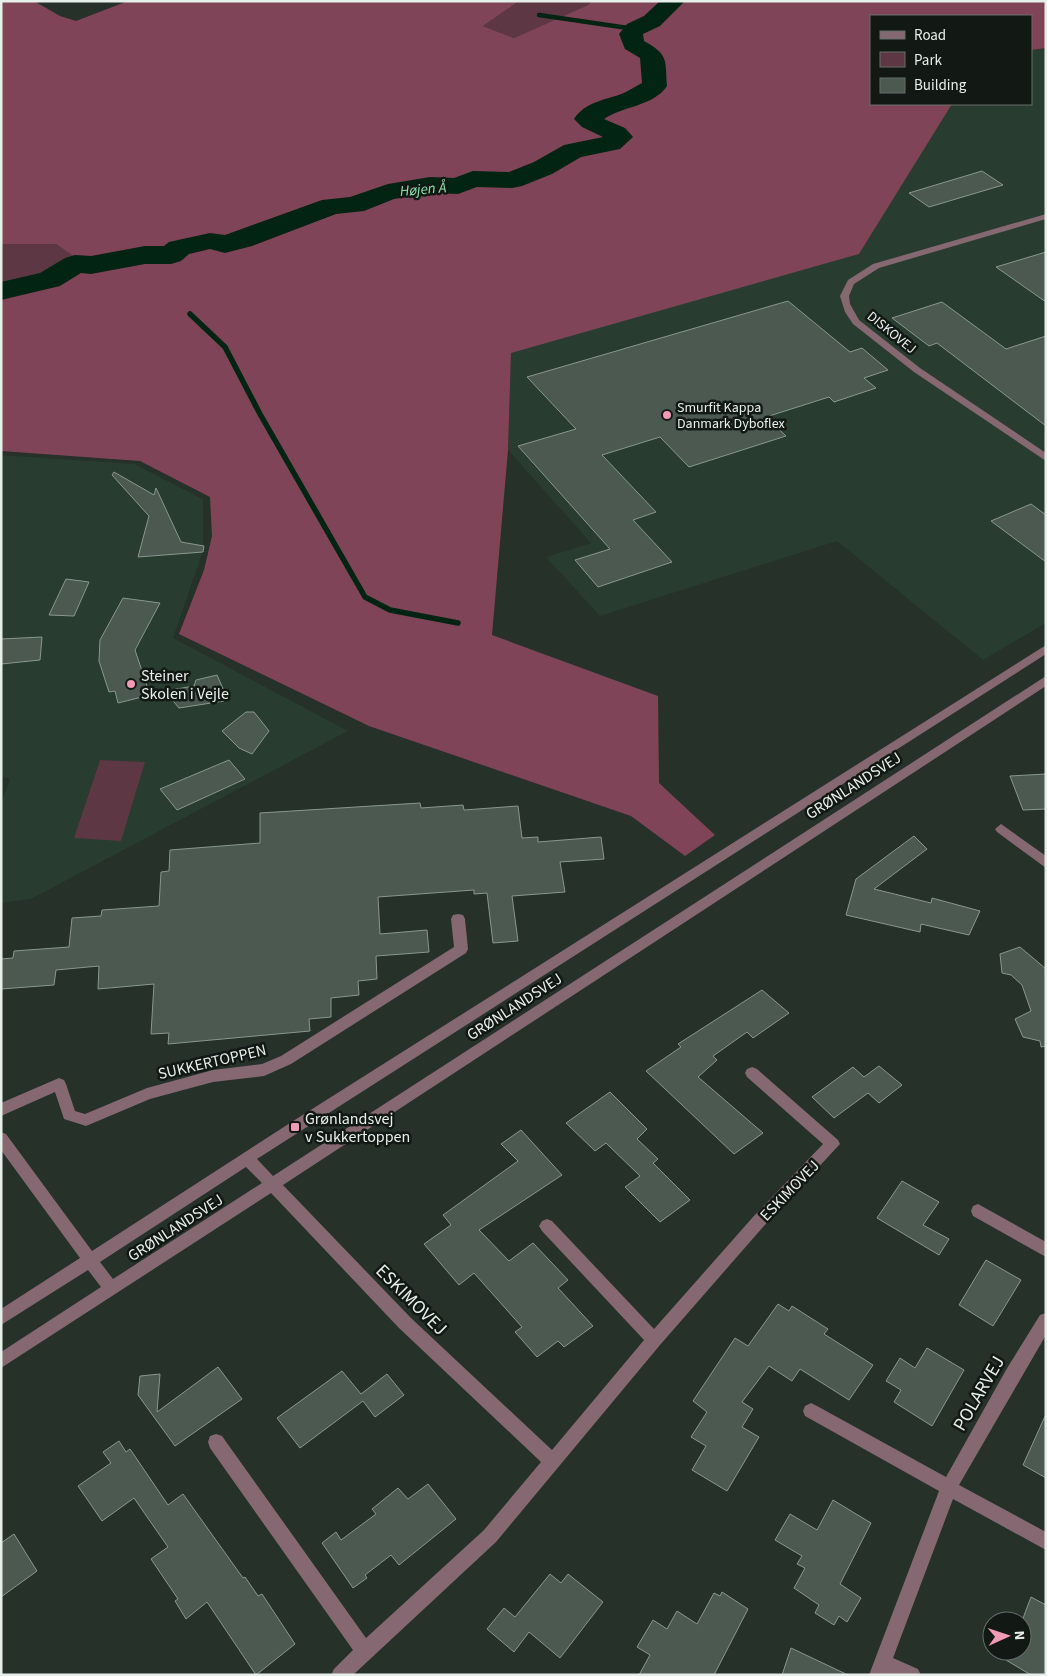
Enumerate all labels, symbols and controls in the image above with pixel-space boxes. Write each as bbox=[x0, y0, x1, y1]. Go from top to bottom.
legend bbox=[870, 15, 1032, 105]
text: Road bbox=[914, 25, 946, 46]
text: Park bbox=[914, 50, 943, 71]
text: Building bbox=[914, 75, 967, 96]
water label: Højen Å bbox=[399, 177, 447, 202]
street label: DISKOVEJ bbox=[863, 307, 920, 359]
place label: Smurfit Kappa Danmark Dyboflex bbox=[677, 398, 786, 434]
marker: Smurfit Kappa Danmark Dyboflex bbox=[661, 409, 673, 421]
place label: Steiner Skolen i Vejle bbox=[141, 665, 229, 705]
marker: Steiner Skolen i Vejle bbox=[125, 678, 137, 690]
street label: GRØNLANDSVEJ bbox=[802, 747, 905, 825]
street label: GRØNLANDSVEJ bbox=[463, 968, 566, 1046]
street label: SUKKERTOPPEN bbox=[156, 1039, 269, 1085]
place label: Grønlandsvej v Sukkertoppen bbox=[305, 1108, 410, 1148]
marker: Grønlandsvej v Sukkertoppen bbox=[289, 1121, 301, 1133]
street label: ESKIMOVEJ bbox=[755, 1155, 824, 1226]
street label: GRØNLANDSVEJ bbox=[124, 1189, 227, 1267]
street label: ESKIMOVEJ bbox=[369, 1258, 453, 1342]
street label: POLARVEJ bbox=[947, 1351, 1012, 1436]
north arrow bbox=[982, 1611, 1032, 1661]
text: N bbox=[1009, 1630, 1029, 1641]

